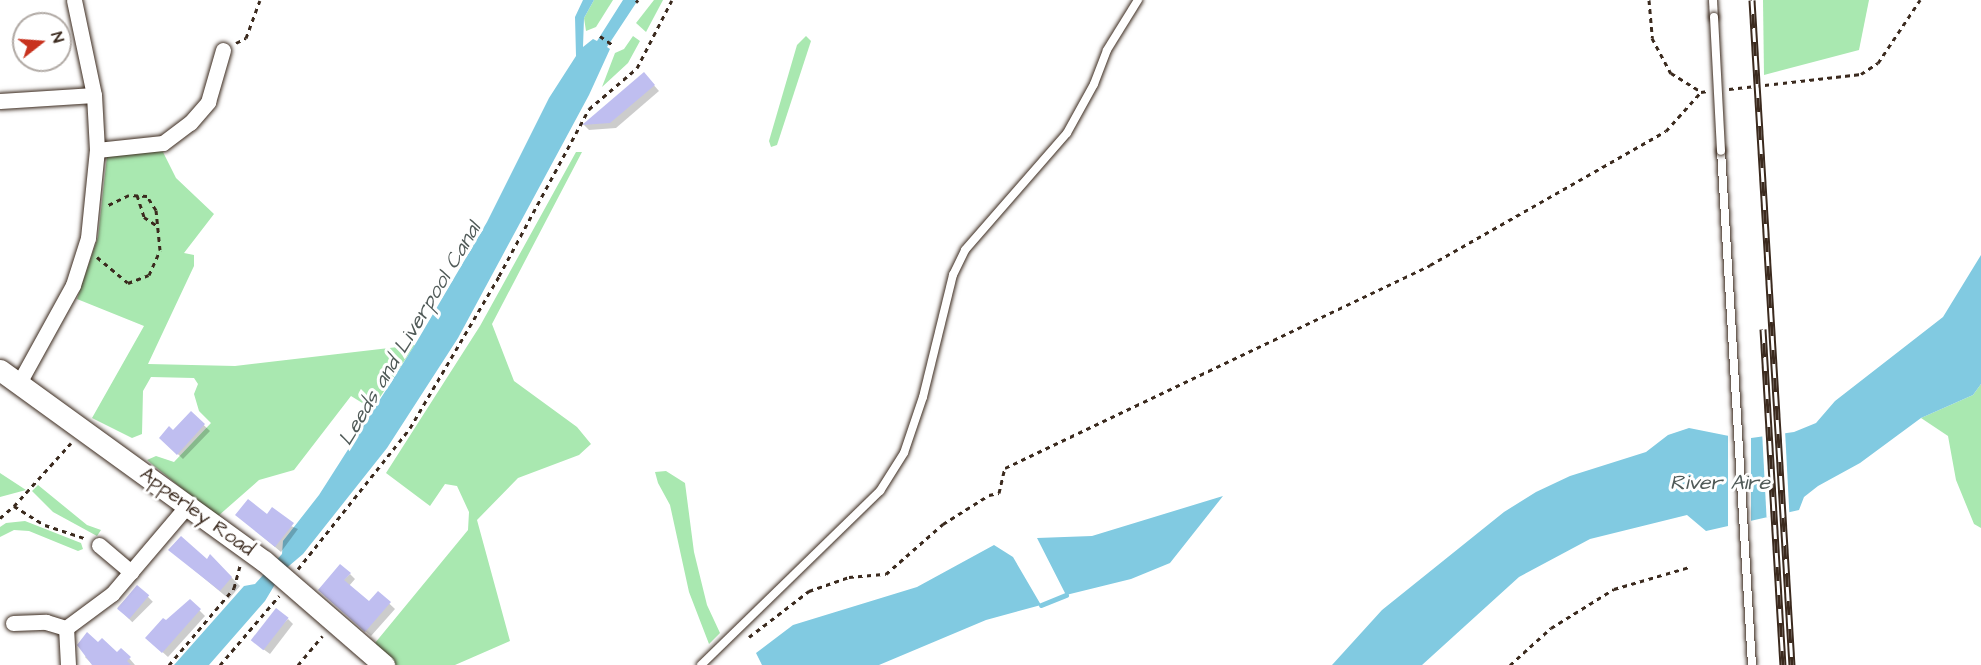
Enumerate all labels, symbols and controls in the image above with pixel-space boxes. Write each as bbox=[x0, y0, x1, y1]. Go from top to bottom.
north arrow bbox=[12, 12, 72, 72]
text: N bbox=[45, 29, 69, 45]
water label: Leeds and Liverpool Canal bbox=[333, 218, 487, 450]
street label: Apperley Road bbox=[135, 462, 259, 562]
water label: River Aire bbox=[1670, 470, 1770, 496]

